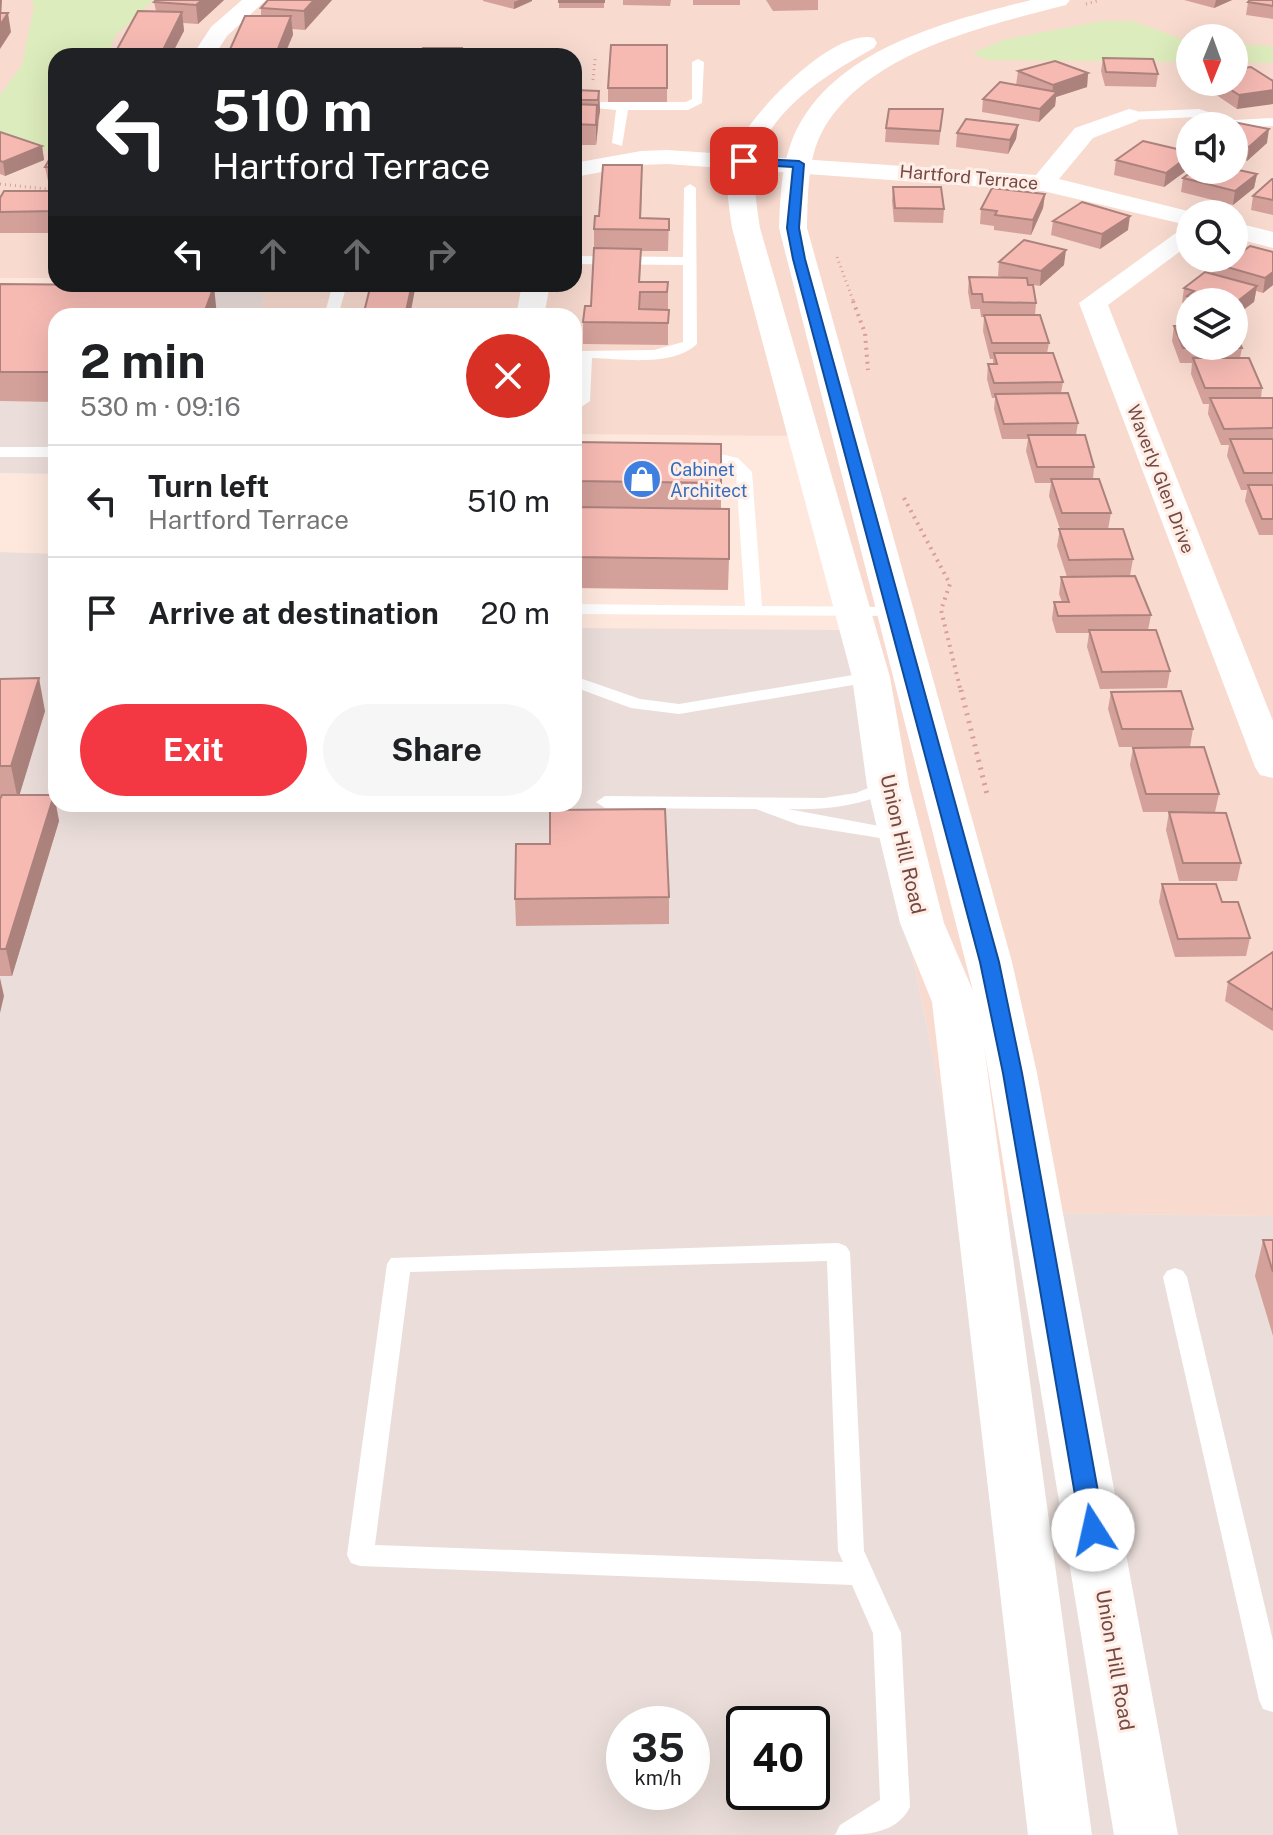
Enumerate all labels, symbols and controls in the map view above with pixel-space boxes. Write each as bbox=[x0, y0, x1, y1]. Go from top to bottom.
north arrow bbox=[1176, 24, 1248, 96]
map controls bbox=[1176, 24, 1248, 360]
text: 510 m bbox=[212, 78, 373, 144]
icon: left bbox=[80, 80, 184, 184]
button: sound bbox=[1176, 112, 1248, 184]
pin bbox=[710, 127, 778, 195]
icon: arrive bbox=[722, 139, 766, 183]
text: Hartford Terrace bbox=[212, 145, 490, 187]
street label: Hartford Terrace bbox=[899, 160, 1039, 194]
button: search bbox=[1176, 200, 1248, 272]
icon: left bbox=[167, 232, 211, 276]
icon: ahead bbox=[251, 232, 295, 276]
icon: ahead bbox=[335, 232, 379, 276]
icon: right bbox=[419, 232, 463, 276]
button: layers bbox=[1176, 288, 1248, 360]
text: 2 min bbox=[80, 332, 206, 389]
button: close bbox=[466, 334, 550, 418]
text: 530 m · 09:16 bbox=[80, 391, 241, 422]
street label: Waverly Glen Drive bbox=[1123, 402, 1199, 556]
shop icon: Cabinet Architect bbox=[621, 458, 663, 500]
place label: Cabinet Architect bbox=[670, 459, 748, 501]
text: Turn left bbox=[148, 468, 269, 504]
icon: left bbox=[80, 479, 124, 523]
text: 510 m bbox=[467, 483, 550, 519]
text: Hartford Terrace bbox=[148, 504, 349, 535]
icon: arrive bbox=[80, 591, 124, 635]
text: Arrive at destination bbox=[148, 595, 439, 631]
text: 20 m bbox=[481, 595, 550, 631]
button: Exit bbox=[80, 704, 307, 796]
button: Share bbox=[323, 704, 550, 796]
street label: Union Hill Road bbox=[875, 772, 931, 916]
position arrow bbox=[1051, 1488, 1135, 1572]
street label: Union Hill Road bbox=[1091, 1588, 1139, 1732]
speed limit sign: 40 bbox=[726, 1706, 830, 1810]
text: 35 bbox=[631, 1724, 685, 1771]
text: km/h bbox=[634, 1766, 682, 1790]

